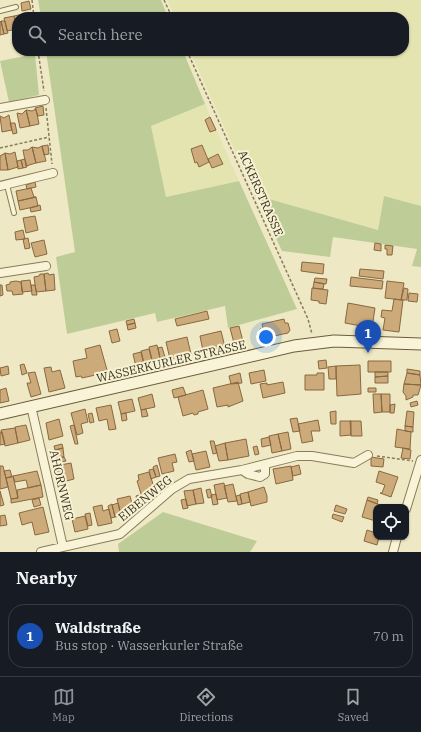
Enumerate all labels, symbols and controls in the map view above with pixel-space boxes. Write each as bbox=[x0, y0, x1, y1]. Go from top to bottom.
search box bbox=[12, 12, 409, 56]
icon: search bbox=[26, 23, 48, 45]
text: Search here bbox=[58, 25, 143, 44]
street label: ACKERSTRASSE bbox=[235, 148, 287, 238]
pin: 1 bbox=[355, 320, 381, 353]
your location bbox=[256, 327, 276, 347]
street label: WASSERKURLER STRASSE bbox=[95, 336, 247, 386]
street label: AHORNWEG bbox=[47, 448, 77, 522]
street label: EIBENWEG bbox=[115, 472, 175, 524]
map controls bbox=[373, 504, 409, 540]
button: locate bbox=[373, 504, 409, 540]
text: Nearby bbox=[16, 567, 77, 589]
text: Waldstraße bbox=[55, 618, 141, 637]
text: 1 bbox=[26, 628, 34, 645]
text: 70 m bbox=[373, 628, 404, 645]
text: Bus stop · Wasserkurler Straße bbox=[55, 637, 243, 654]
tab: Map bbox=[52, 686, 75, 724]
tab: Directions bbox=[179, 686, 233, 724]
tab: Saved bbox=[338, 686, 369, 724]

